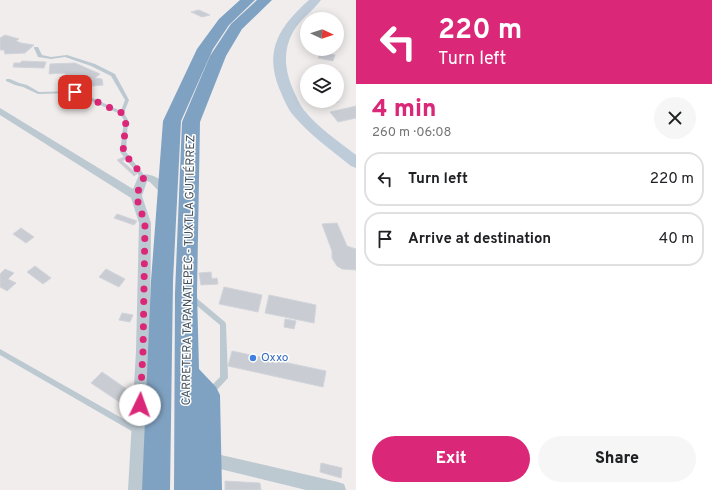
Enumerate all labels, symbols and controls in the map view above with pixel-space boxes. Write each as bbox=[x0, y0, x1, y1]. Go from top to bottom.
north arrow bbox=[300, 12, 344, 56]
map controls bbox=[300, 12, 344, 108]
text: 220 m bbox=[438, 13, 522, 49]
icon: left bbox=[372, 16, 424, 68]
text: Turn left bbox=[438, 48, 506, 71]
button: layers bbox=[300, 64, 344, 108]
pin bbox=[58, 75, 92, 109]
icon: arrive bbox=[64, 81, 86, 103]
text: 4 min bbox=[372, 95, 436, 125]
button: close bbox=[654, 97, 696, 139]
text: 260 m · 06:08 bbox=[372, 125, 452, 141]
street label: CARRETERA TAPANATEPEC - TUXTLA GUTIÉRREZ bbox=[179, 135, 199, 405]
icon: left bbox=[374, 168, 396, 190]
text: Turn left bbox=[408, 170, 468, 189]
text: 220 m bbox=[650, 170, 694, 189]
icon: arrive bbox=[374, 228, 396, 250]
text: Arrive at destination bbox=[408, 230, 551, 249]
text: 40 m bbox=[659, 230, 694, 249]
place label: Oxxo bbox=[261, 350, 289, 366]
marker: Oxxo bbox=[248, 353, 258, 363]
position arrow bbox=[119, 384, 161, 426]
button: Exit bbox=[372, 436, 530, 482]
button: Share bbox=[538, 436, 696, 482]

